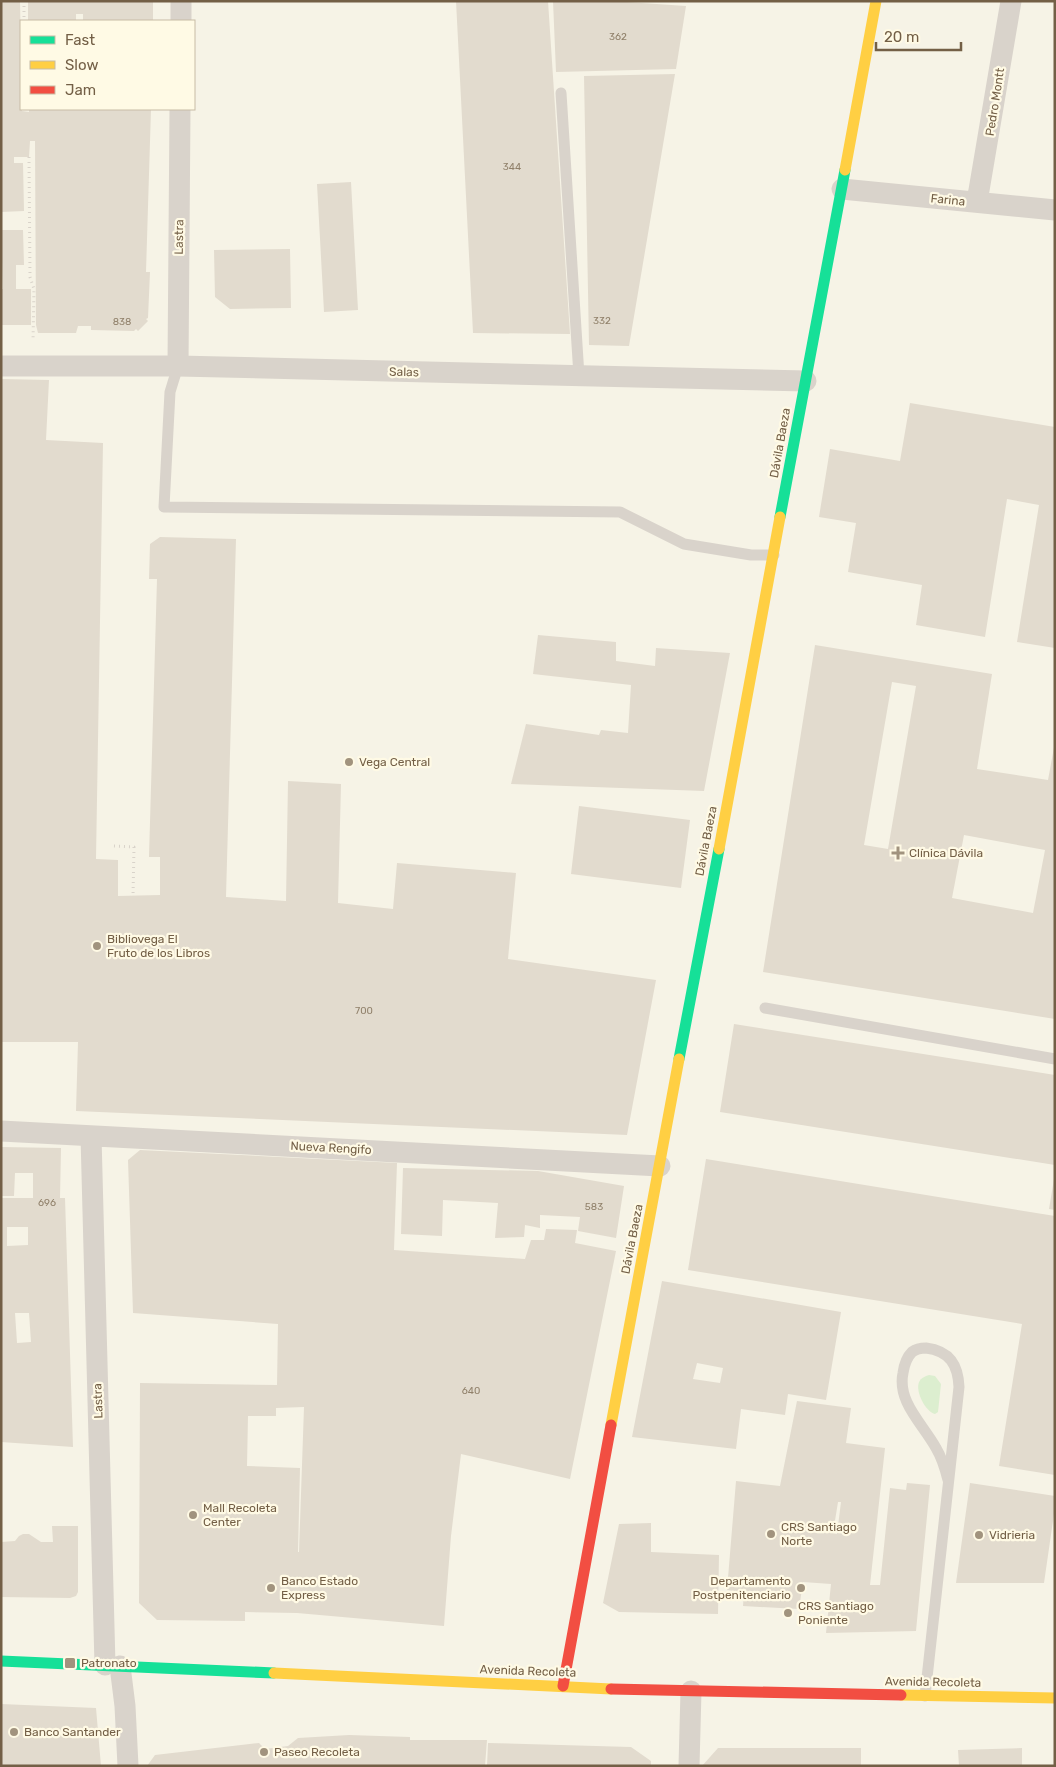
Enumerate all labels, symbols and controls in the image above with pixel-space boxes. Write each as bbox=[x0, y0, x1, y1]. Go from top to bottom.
legend bbox=[20, 20, 195, 110]
scale bar bbox=[876, 20, 961, 52]
text: 20 m bbox=[884, 28, 919, 46]
text: Fast bbox=[65, 31, 95, 49]
house number: 362 bbox=[609, 31, 627, 43]
text: Slow bbox=[65, 56, 98, 74]
street label: Pedro Montt bbox=[983, 67, 1007, 137]
text: Jam bbox=[65, 81, 96, 99]
house number: 344 bbox=[503, 161, 521, 173]
street label: Farina bbox=[930, 191, 966, 209]
street label: Lastra bbox=[172, 219, 186, 255]
house number: 332 bbox=[593, 315, 611, 327]
house number: 838 bbox=[113, 316, 131, 328]
street label: Salas bbox=[389, 365, 419, 379]
street label: Dávila Baeza bbox=[767, 407, 793, 479]
place label: Vega Central bbox=[359, 755, 430, 769]
marker: Vega Central bbox=[343, 756, 355, 768]
street label: Dávila Baeza bbox=[692, 805, 720, 877]
marker: Clínica Dávila bbox=[891, 846, 905, 860]
place label: Clínica Dávila bbox=[909, 846, 983, 860]
place label: Bibliovega El Fruto de los Libros bbox=[107, 932, 210, 960]
marker: Bibliovega El Fruto de los Libros bbox=[91, 940, 103, 952]
house number: 700 bbox=[355, 1005, 373, 1017]
street label: Nueva Rengifo bbox=[290, 1139, 372, 1157]
house number: 696 bbox=[38, 1197, 56, 1209]
house number: 583 bbox=[585, 1201, 603, 1213]
street label: Dávila Baeza bbox=[618, 1203, 646, 1275]
street label: Lastra bbox=[90, 1383, 106, 1419]
house number: 640 bbox=[462, 1385, 480, 1397]
place label: Mall Recoleta Center bbox=[203, 1501, 277, 1529]
marker: Mall Recoleta Center bbox=[187, 1509, 199, 1521]
place label: CRS Santiago Norte bbox=[781, 1520, 857, 1548]
marker: CRS Santiago Norte bbox=[765, 1528, 777, 1540]
place label: Vidrieria bbox=[989, 1528, 1035, 1542]
marker: Vidrieria bbox=[973, 1529, 985, 1541]
place label: Banco Estado Express bbox=[281, 1574, 358, 1602]
place label: Departamento Postpenitenciario bbox=[692, 1574, 791, 1602]
marker: Banco Estado Express bbox=[265, 1582, 277, 1594]
marker: Departamento Postpenitenciario bbox=[795, 1582, 807, 1594]
place label: CRS Santiago Poniente bbox=[798, 1599, 874, 1627]
marker: CRS Santiago Poniente bbox=[782, 1607, 794, 1619]
marker: Patronato bbox=[63, 1656, 77, 1670]
place label: Patronato bbox=[81, 1656, 137, 1670]
street label: Avenida Recoleta bbox=[479, 1662, 577, 1680]
street label: Avenida Recoleta bbox=[885, 1674, 981, 1690]
place label: Banco Santander bbox=[24, 1725, 121, 1739]
marker: Banco Santander bbox=[8, 1726, 20, 1738]
place label: Paseo Recoleta bbox=[274, 1745, 360, 1759]
marker: Paseo Recoleta bbox=[258, 1746, 270, 1758]

